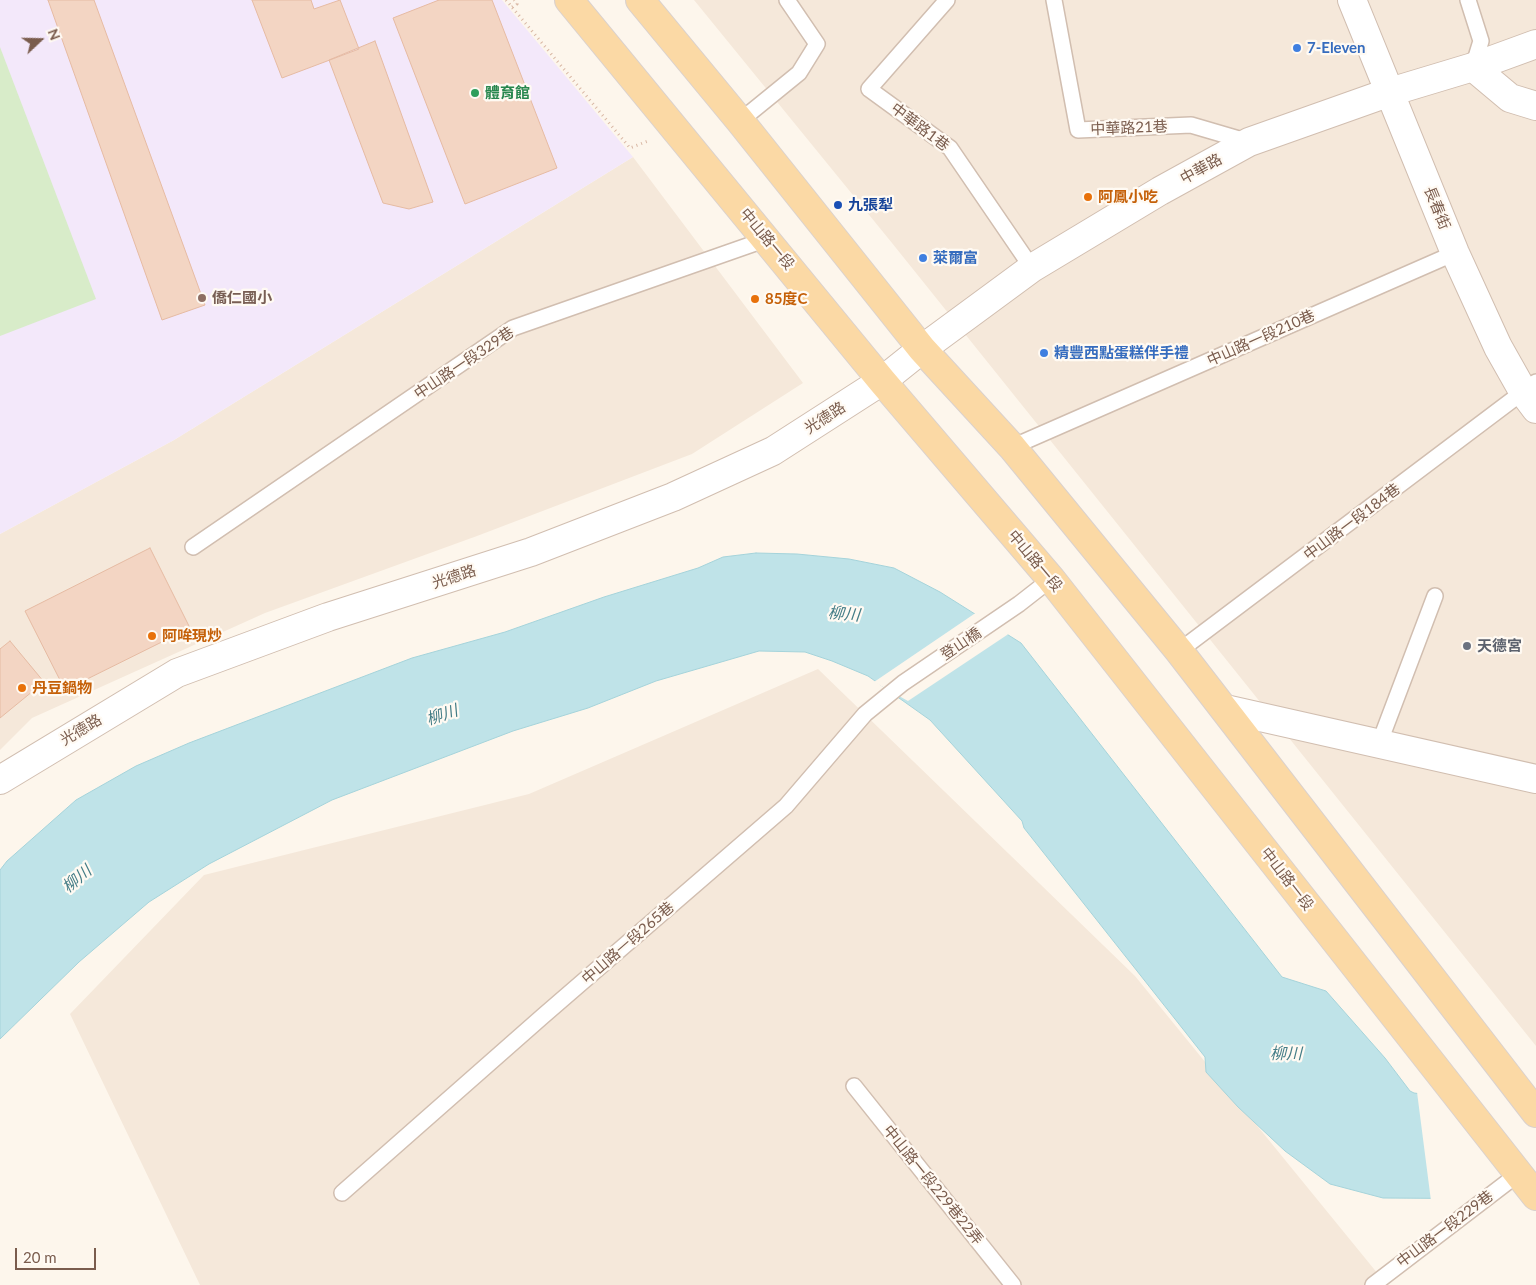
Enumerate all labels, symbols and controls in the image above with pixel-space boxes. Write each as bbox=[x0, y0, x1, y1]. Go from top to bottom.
north arrow bbox=[15, 15, 65, 65]
text: N bbox=[45, 26, 64, 43]
place label: 7-Eleven bbox=[1307, 39, 1366, 57]
marker: 7-Eleven bbox=[1291, 42, 1303, 54]
place label: 體育館 bbox=[485, 84, 530, 102]
marker: 體育館 bbox=[469, 87, 481, 99]
street label: 中華路1巷 bbox=[887, 99, 953, 155]
street label: 中華路21巷 bbox=[1090, 118, 1168, 138]
street label: 中華路 bbox=[1177, 150, 1225, 188]
street label: 長春街 bbox=[1420, 184, 1454, 232]
place label: 阿鳳小吃 bbox=[1098, 188, 1158, 206]
marker: 阿鳳小吃 bbox=[1082, 191, 1094, 203]
place label: 九張犁 bbox=[848, 196, 893, 214]
marker: 九張犁 bbox=[832, 199, 844, 211]
street label: 中山路一段 bbox=[736, 204, 798, 274]
place label: 萊爾富 bbox=[933, 249, 978, 267]
marker: 萊爾富 bbox=[917, 252, 929, 264]
place label: 僑仁國小 bbox=[212, 289, 272, 307]
place label: 85度C bbox=[765, 290, 807, 308]
marker: 僑仁國小 bbox=[196, 292, 208, 304]
marker: 85度C bbox=[749, 293, 761, 305]
street label: 中山路一段210巷 bbox=[1204, 306, 1318, 370]
street label: 中山路一段329巷 bbox=[411, 323, 517, 403]
place label: 精豐西點蛋糕伴手禮 bbox=[1054, 344, 1189, 362]
marker: 精豐西點蛋糕伴手禮 bbox=[1038, 347, 1050, 359]
street label: 光德路 bbox=[801, 398, 849, 438]
street label: 中山路一段184巷 bbox=[1300, 480, 1404, 564]
street label: 中山路一段 bbox=[1004, 526, 1066, 596]
street label: 光德路 bbox=[430, 561, 478, 593]
water label: 柳川 bbox=[827, 603, 861, 625]
street label: 登山橋 bbox=[937, 624, 985, 664]
place label: 阿哞現炒 bbox=[162, 627, 222, 645]
marker: 阿哞現炒 bbox=[146, 630, 158, 642]
place label: 天德宮 bbox=[1477, 637, 1522, 655]
marker: 天德宮 bbox=[1461, 640, 1473, 652]
place label: 丹豆鍋物 bbox=[32, 679, 92, 697]
marker: 丹豆鍋物 bbox=[16, 682, 28, 694]
water label: 柳川 bbox=[424, 701, 460, 729]
street label: 光德路 bbox=[57, 711, 105, 749]
street label: 中山路一段 bbox=[1257, 844, 1317, 914]
water label: 柳川 bbox=[59, 861, 95, 897]
street label: 中山路一段265巷 bbox=[578, 898, 678, 988]
water label: 柳川 bbox=[1270, 1044, 1302, 1064]
street label: 中山路一段229巷22弄 bbox=[879, 1122, 987, 1248]
street label: 中山路一段229巷 bbox=[1393, 1187, 1497, 1271]
scale bar bbox=[18, 1238, 99, 1270]
text: 20 m bbox=[23, 1248, 57, 1266]

